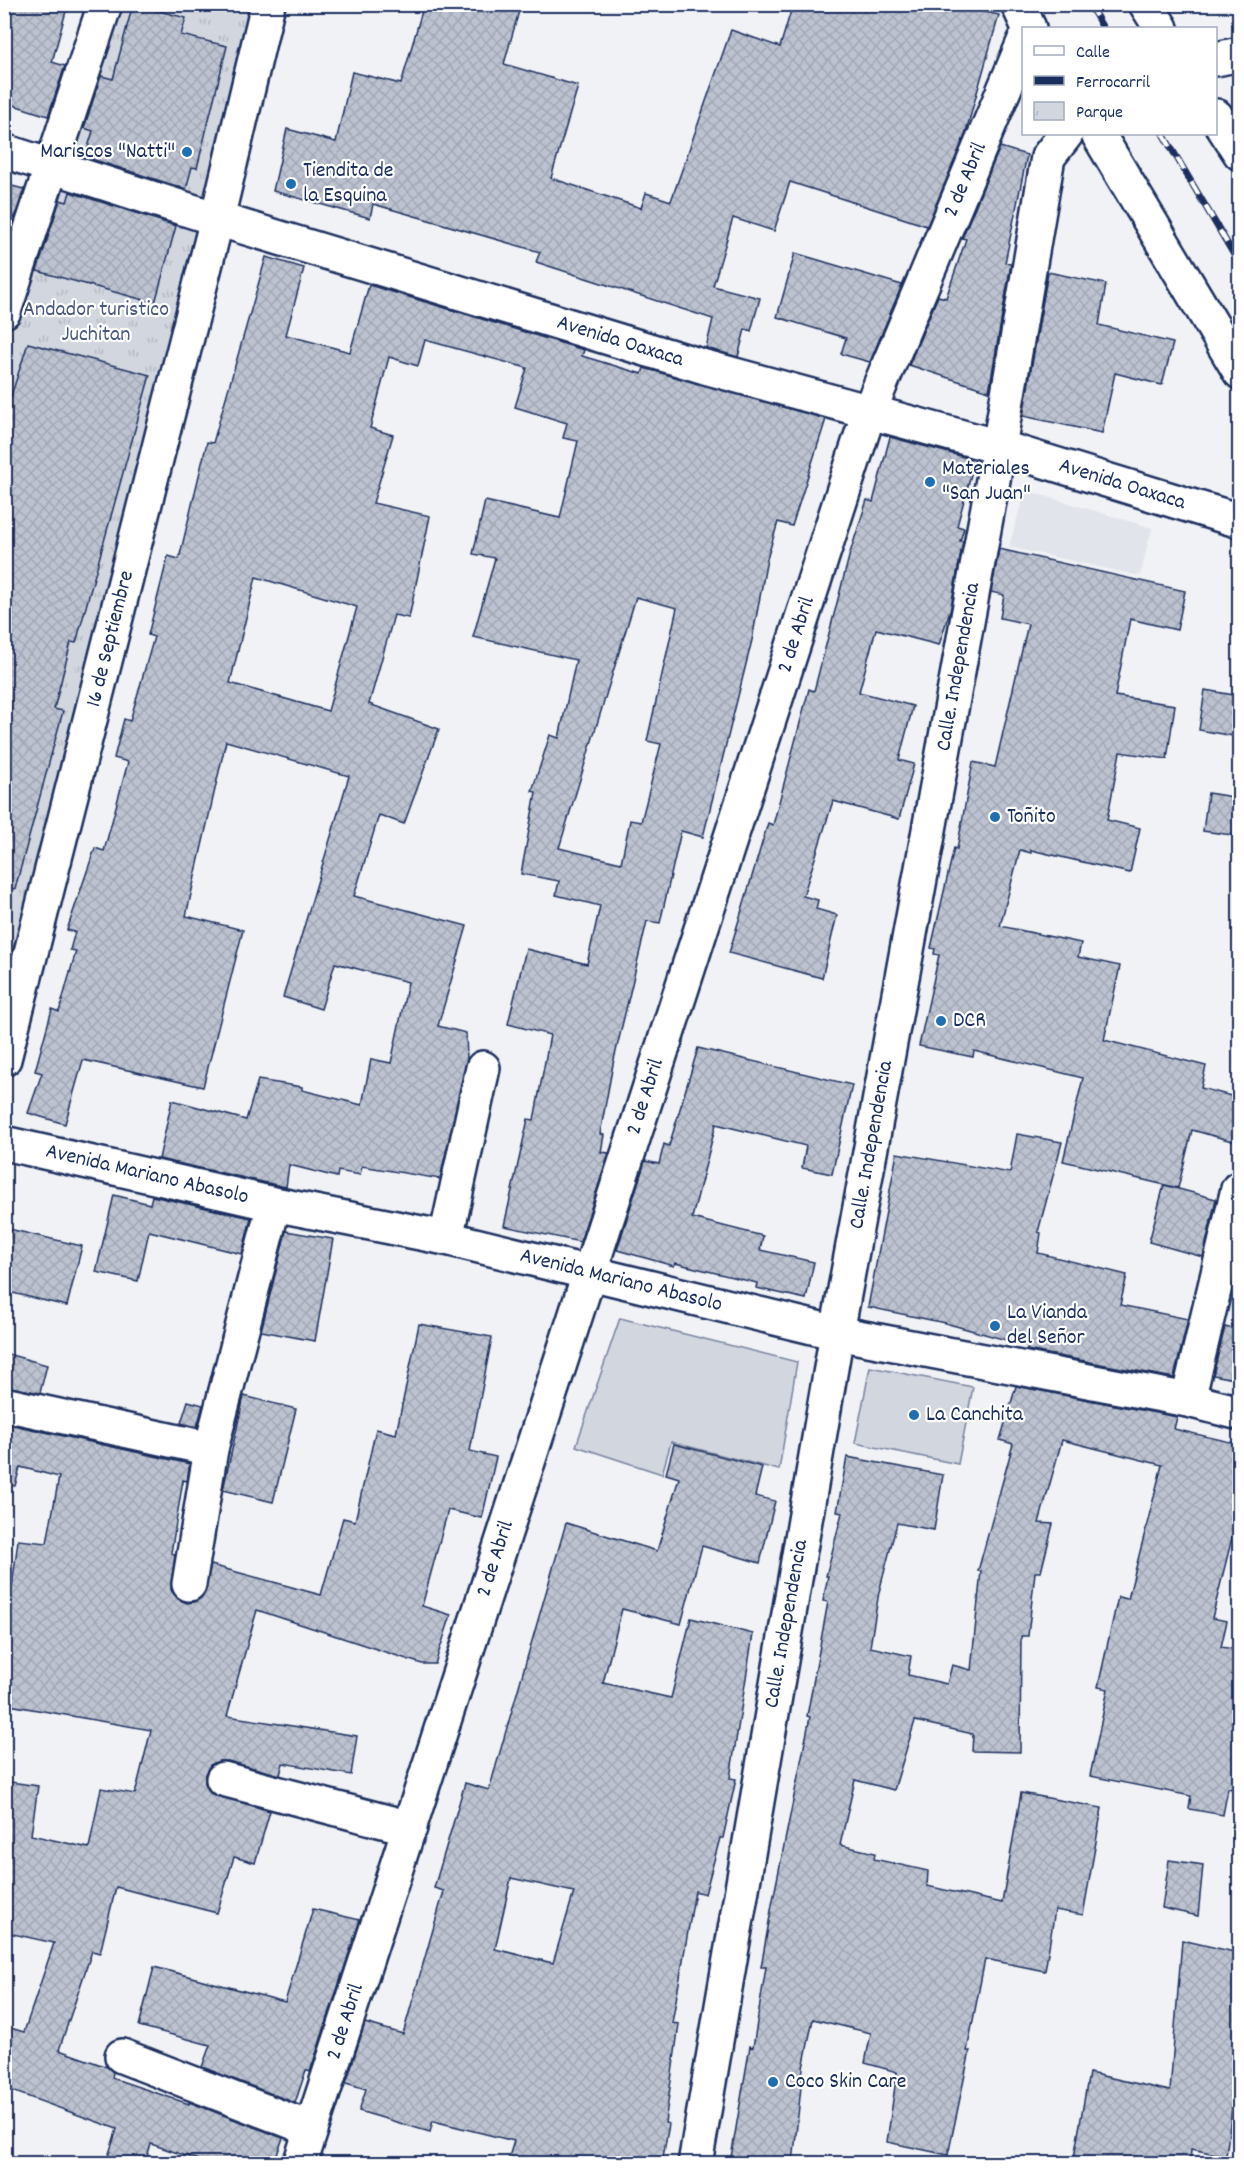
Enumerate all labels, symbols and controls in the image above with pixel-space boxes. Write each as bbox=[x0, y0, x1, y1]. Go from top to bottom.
legend bbox=[1022, 27, 1217, 135]
text: Calle bbox=[1076, 41, 1110, 66]
text: Ferrocarril bbox=[1076, 71, 1151, 96]
text: Parque bbox=[1076, 101, 1123, 126]
place label: Mariscos "Natti" bbox=[40, 137, 175, 168]
street label: 2 de Abril bbox=[936, 138, 996, 222]
marker: Mariscos "Natti" bbox=[180, 145, 194, 159]
place label: Tiendita de la Esquina bbox=[303, 156, 394, 212]
marker: Tiendita de la Esquina bbox=[284, 177, 298, 191]
park label: Andador turistico Juchitan bbox=[23, 295, 169, 351]
street label: Avenida Oaxaca bbox=[553, 308, 688, 376]
street label: Avenida Oaxaca bbox=[1055, 451, 1190, 519]
place label: Materiales "San Juan" bbox=[942, 454, 1031, 510]
marker: Materiales "San Juan" bbox=[923, 475, 937, 489]
street label: 16 de Septiembre bbox=[79, 568, 143, 710]
street label: Calle. Independencia bbox=[929, 580, 989, 754]
street label: 2 de Abril bbox=[770, 593, 824, 677]
place label: Toñito bbox=[1007, 802, 1056, 833]
marker: Toñito bbox=[988, 810, 1002, 824]
place label: DCR bbox=[953, 1006, 986, 1037]
marker: DCR bbox=[934, 1014, 948, 1028]
street label: 2 de Abril bbox=[619, 1055, 673, 1139]
street label: Calle. Independencia bbox=[842, 1058, 902, 1232]
street label: Avenida Mariano Abasolo bbox=[42, 1137, 252, 1213]
street label: Avenida Mariano Abasolo bbox=[517, 1241, 725, 1321]
place label: La Vianda del Señor bbox=[1007, 1298, 1088, 1354]
marker: La Vianda del Señor bbox=[988, 1319, 1002, 1333]
place label: La Canchita bbox=[926, 1400, 1024, 1431]
marker: La Canchita bbox=[907, 1408, 921, 1422]
street label: 2 de Abril bbox=[469, 1517, 523, 1601]
street label: Calle. Independencia bbox=[757, 1537, 817, 1711]
street label: 2 de Abril bbox=[319, 1980, 373, 2064]
place label: Coco Skin Care bbox=[785, 2067, 906, 2098]
marker: Coco Skin Care bbox=[766, 2075, 780, 2089]

